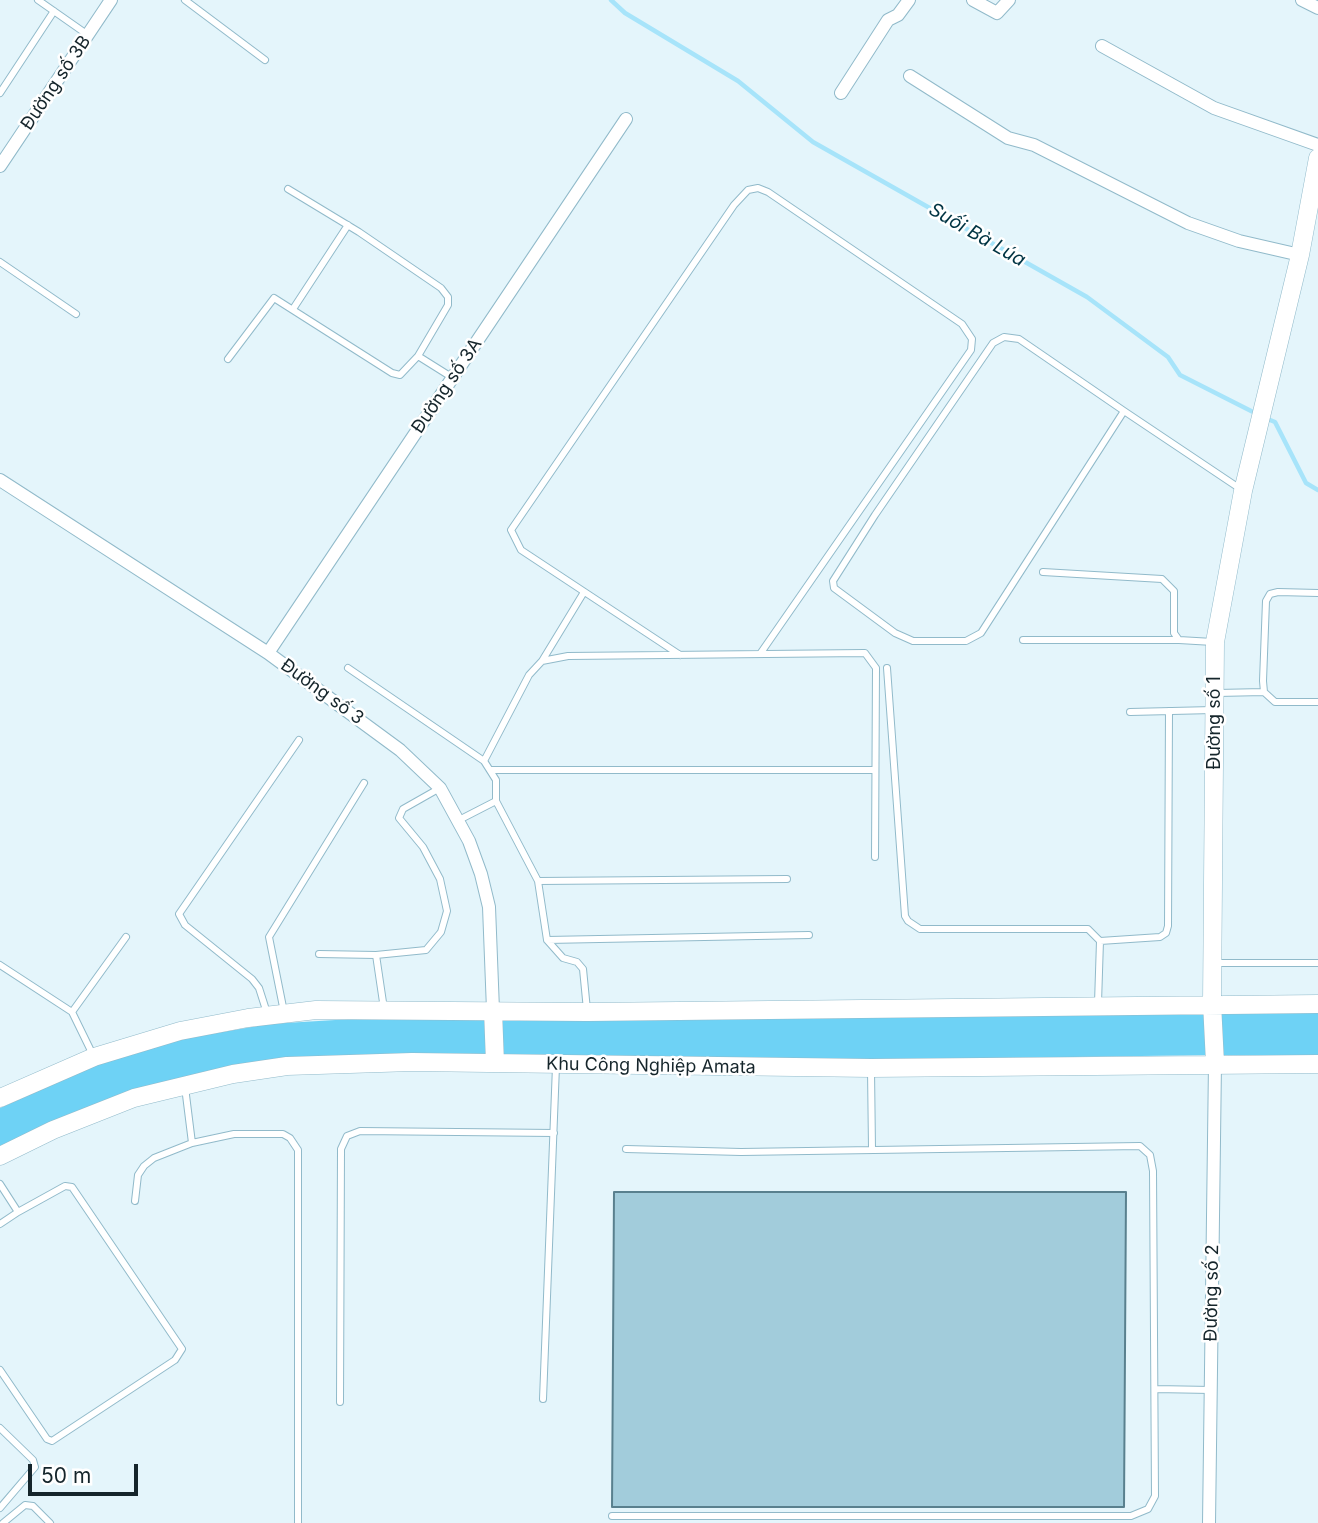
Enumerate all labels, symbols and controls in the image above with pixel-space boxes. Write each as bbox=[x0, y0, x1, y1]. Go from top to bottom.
street label: Đường số 3B bbox=[16, 32, 96, 134]
water label: Suối Bà Lúa bbox=[925, 198, 1029, 272]
street label: Đường số 3A bbox=[407, 334, 487, 438]
street label: Đường số 3 bbox=[276, 655, 368, 729]
street label: Đường số 1 bbox=[1204, 676, 1226, 770]
street label: Khu Công Nghiệp Amata bbox=[546, 1053, 756, 1079]
street label: Đường số 2 bbox=[1200, 1244, 1224, 1342]
scale bar bbox=[32, 1450, 142, 1494]
text: 50 m bbox=[41, 1463, 91, 1488]

